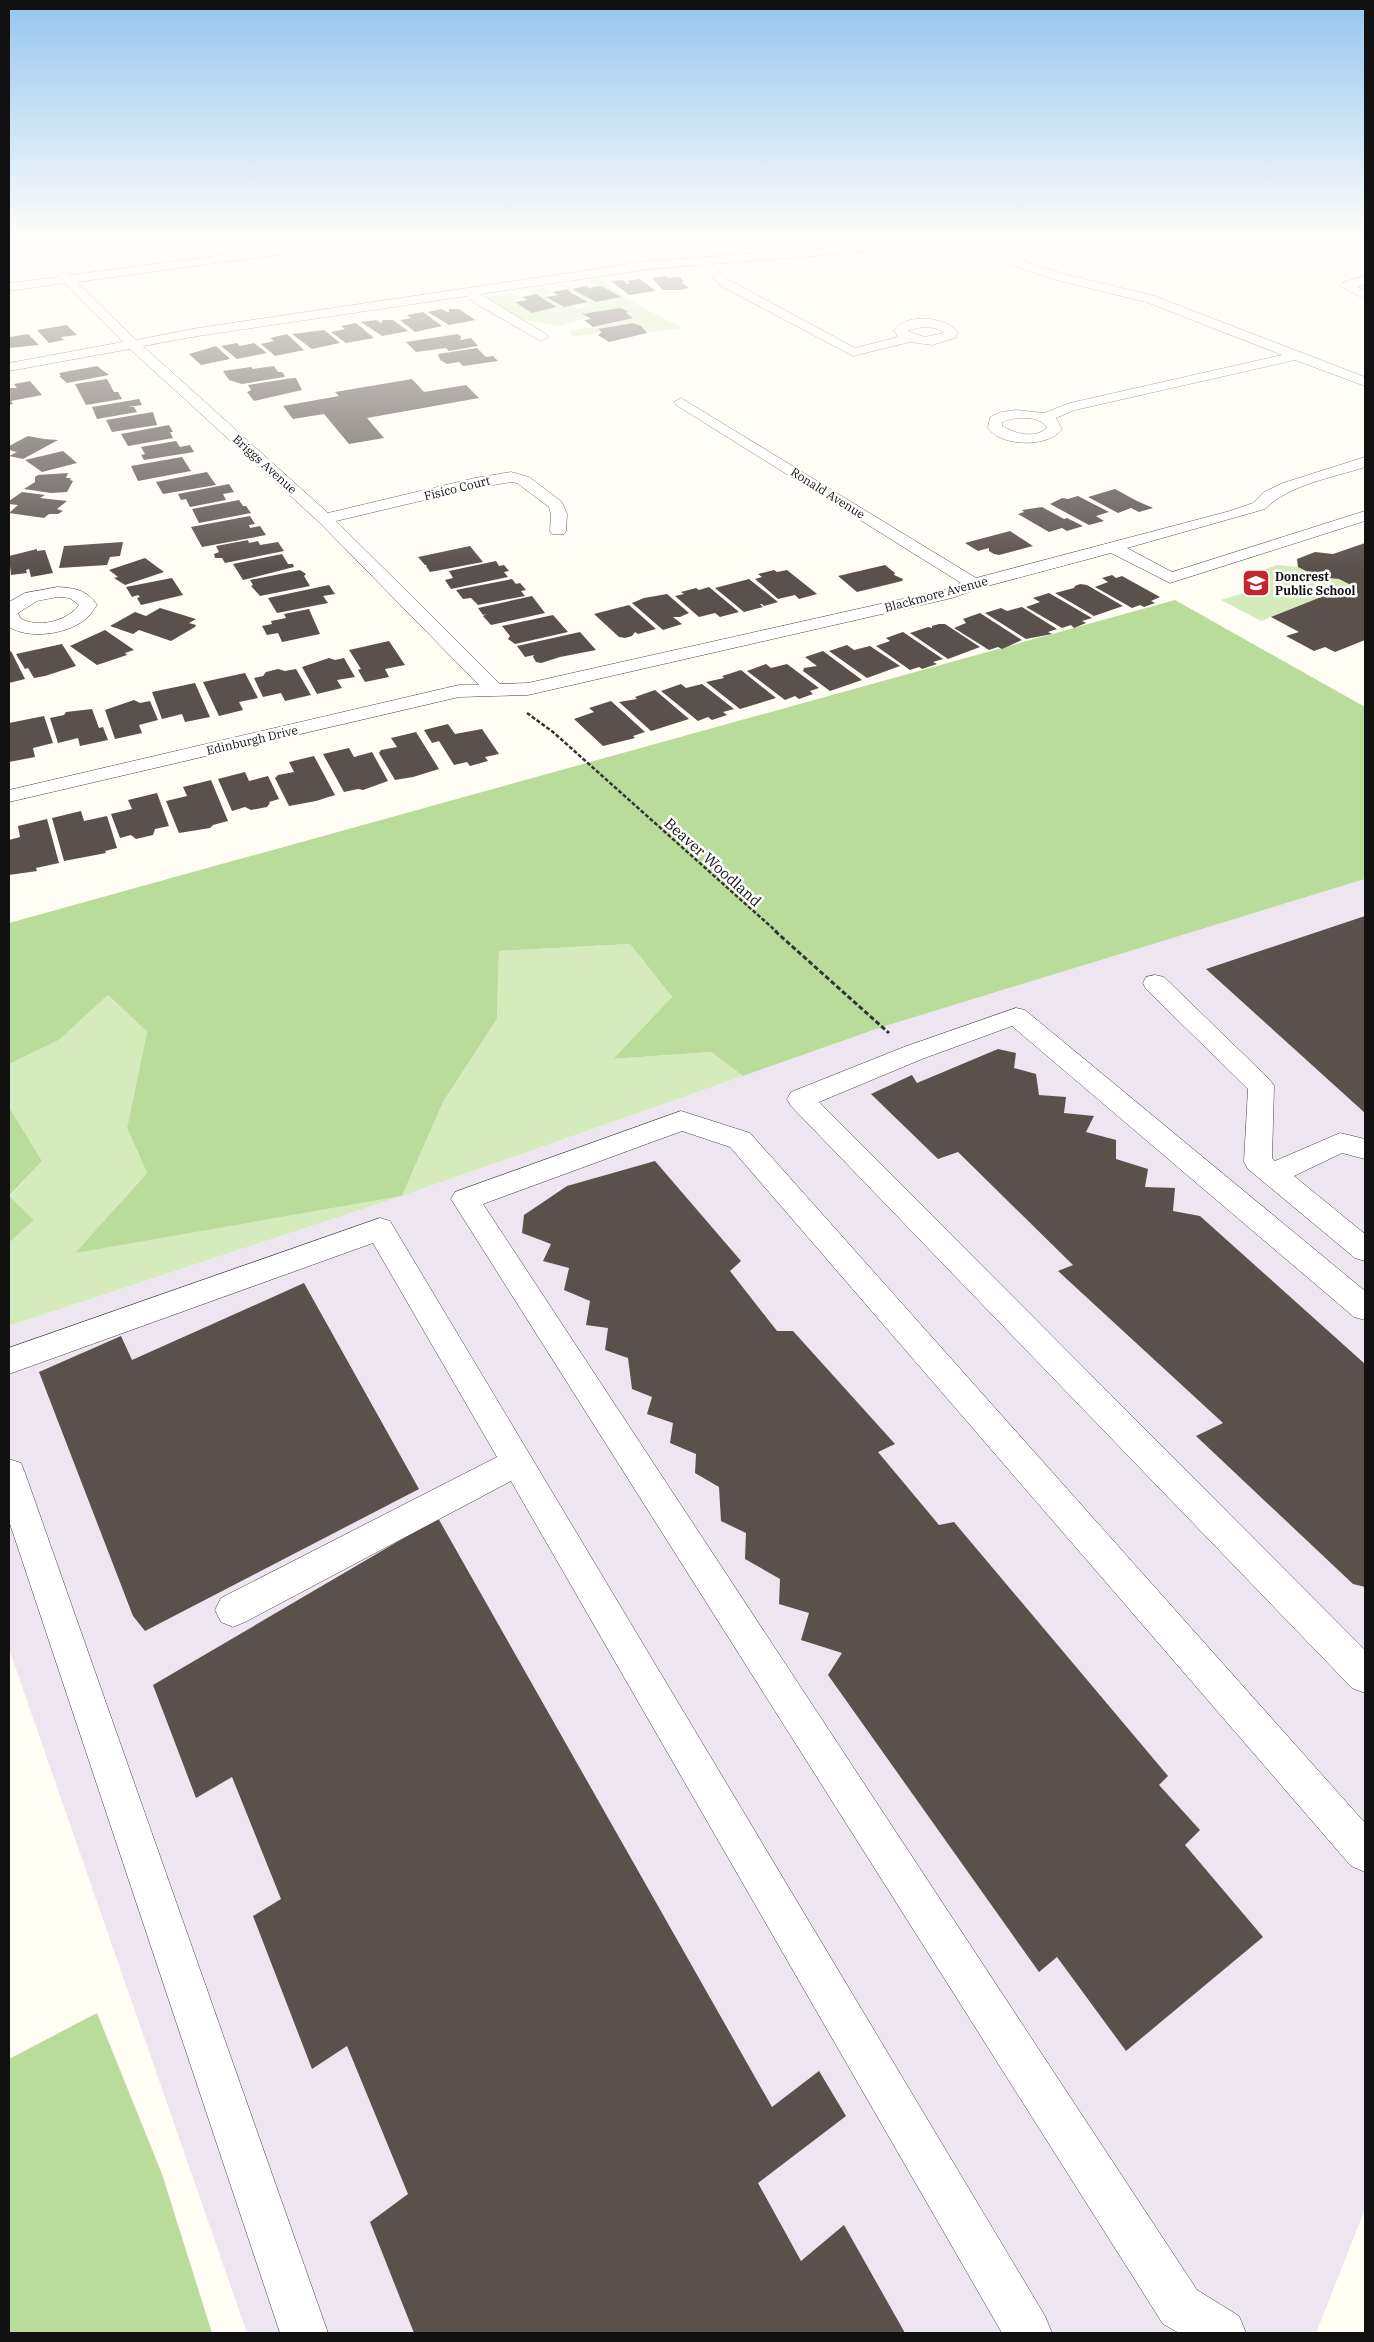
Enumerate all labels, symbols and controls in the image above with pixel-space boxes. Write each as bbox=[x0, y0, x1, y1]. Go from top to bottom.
street label: Briggs Avenue bbox=[230, 431, 300, 497]
street label: Ronald Avenue bbox=[788, 464, 868, 522]
street label: Fisico Court bbox=[422, 473, 492, 503]
school or university icon: Doncrest Public School bbox=[1241, 568, 1271, 598]
place label: Doncrest Public School bbox=[1275, 569, 1355, 598]
street label: Blackmore Avenue bbox=[883, 573, 989, 615]
street label: Edinburgh Drive bbox=[205, 722, 299, 758]
street label: Beaver Woodland bbox=[661, 814, 765, 910]

